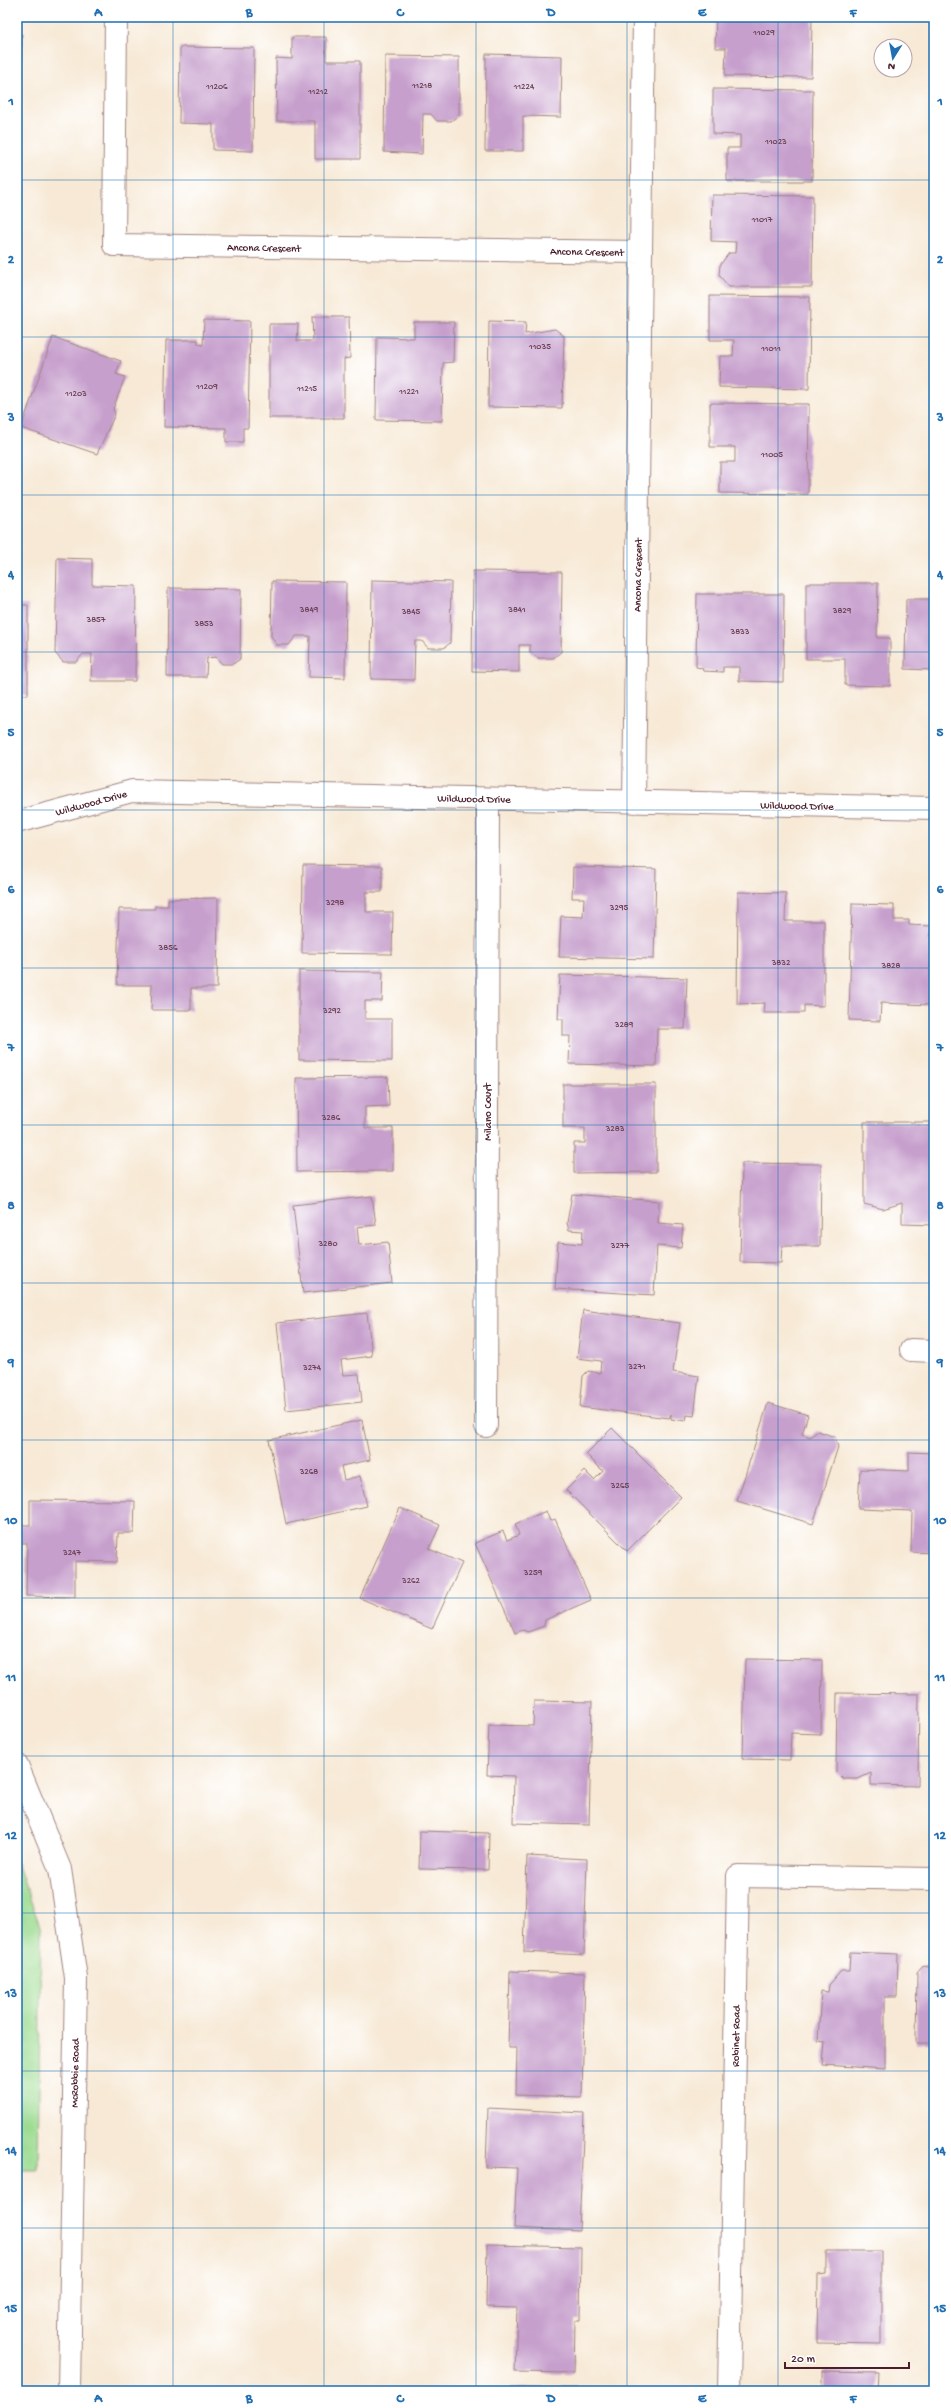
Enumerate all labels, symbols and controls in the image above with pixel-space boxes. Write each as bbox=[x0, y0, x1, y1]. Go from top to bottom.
text: A bbox=[93, 6, 103, 21]
text: B bbox=[245, 6, 254, 21]
text: C bbox=[395, 6, 405, 21]
text: D bbox=[546, 6, 556, 21]
text: E bbox=[698, 6, 707, 21]
text: F bbox=[849, 6, 858, 21]
house number: 11029 bbox=[752, 28, 775, 39]
north arrow bbox=[873, 38, 913, 78]
text: N bbox=[887, 59, 896, 72]
house number: 11218 bbox=[411, 81, 432, 92]
house number: 11206 bbox=[205, 82, 228, 93]
house number: 11224 bbox=[513, 82, 535, 93]
house number: 11212 bbox=[307, 87, 328, 98]
text: 1 bbox=[7, 95, 14, 110]
text: 1 bbox=[936, 95, 943, 110]
house number: 11023 bbox=[764, 137, 787, 148]
house number: 11017 bbox=[751, 215, 773, 226]
street label: Ancona Crescent bbox=[227, 242, 302, 256]
street label: Ancona Crescent bbox=[550, 246, 625, 260]
text: 2 bbox=[8, 253, 15, 268]
text: 2 bbox=[937, 253, 944, 268]
house number: 11035 bbox=[528, 342, 551, 353]
house number: 11011 bbox=[760, 344, 781, 355]
house number: 11209 bbox=[195, 382, 218, 393]
house number: 11215 bbox=[296, 384, 317, 395]
house number: 11221 bbox=[398, 387, 419, 398]
house number: 11203 bbox=[64, 389, 87, 400]
text: 3 bbox=[7, 411, 15, 426]
text: 3 bbox=[936, 411, 944, 426]
house number: 11005 bbox=[760, 450, 783, 461]
street label: Ancona Crescent bbox=[632, 537, 646, 612]
text: 4 bbox=[7, 568, 15, 583]
text: 4 bbox=[936, 568, 944, 583]
house number: 3849 bbox=[299, 605, 319, 616]
house number: 3841 bbox=[507, 605, 526, 616]
house number: 3829 bbox=[832, 606, 852, 617]
house number: 3845 bbox=[401, 607, 421, 618]
house number: 3857 bbox=[85, 615, 106, 626]
house number: 3853 bbox=[193, 619, 214, 630]
house number: 3833 bbox=[730, 627, 750, 638]
text: 5 bbox=[8, 726, 15, 741]
text: 5 bbox=[937, 726, 944, 741]
street label: Wildwood Drive bbox=[54, 789, 129, 819]
street label: Wildwood Drive bbox=[437, 793, 511, 807]
street label: Wildwood Drive bbox=[760, 800, 834, 814]
text: 6 bbox=[8, 883, 15, 898]
text: 6 bbox=[937, 883, 944, 898]
house number: 3298 bbox=[325, 898, 344, 909]
house number: 3295 bbox=[609, 903, 628, 914]
house number: 3856 bbox=[158, 943, 178, 954]
house number: 3832 bbox=[771, 958, 791, 969]
house number: 3828 bbox=[881, 961, 901, 972]
house number: 3292 bbox=[322, 1006, 342, 1017]
house number: 3289 bbox=[614, 1020, 634, 1031]
text: 7 bbox=[7, 1041, 16, 1056]
text: 7 bbox=[936, 1041, 945, 1056]
street label: Milano Court bbox=[483, 1082, 495, 1141]
house number: 3286 bbox=[321, 1113, 341, 1124]
house number: 3283 bbox=[605, 1124, 625, 1135]
text: 8 bbox=[7, 1199, 15, 1214]
text: 8 bbox=[936, 1199, 944, 1214]
house number: 3280 bbox=[317, 1239, 338, 1250]
house number: 3277 bbox=[610, 1241, 630, 1252]
text: 9 bbox=[7, 1356, 15, 1371]
text: 9 bbox=[936, 1356, 944, 1371]
house number: 3271 bbox=[627, 1362, 646, 1373]
house number: 3274 bbox=[302, 1363, 322, 1374]
house number: 3268 bbox=[299, 1467, 318, 1478]
house number: 3265 bbox=[610, 1481, 629, 1492]
text: 10 bbox=[4, 1514, 18, 1529]
text: 10 bbox=[933, 1514, 947, 1529]
house number: 3247 bbox=[62, 1548, 81, 1559]
house number: 3259 bbox=[523, 1568, 543, 1579]
house number: 3262 bbox=[401, 1576, 421, 1587]
text: 11 bbox=[5, 1671, 16, 1686]
text: 11 bbox=[934, 1671, 945, 1686]
text: 12 bbox=[4, 1829, 17, 1844]
text: 12 bbox=[933, 1829, 946, 1844]
text: 13 bbox=[4, 1987, 17, 2002]
text: 13 bbox=[933, 1987, 946, 2002]
street label: Robinet Road bbox=[730, 2004, 744, 2067]
street label: McRobbie Road bbox=[69, 2037, 83, 2108]
text: 14 bbox=[4, 2144, 18, 2159]
text: 14 bbox=[933, 2144, 947, 2159]
text: 15 bbox=[4, 2302, 17, 2317]
text: 15 bbox=[933, 2302, 946, 2317]
scale bar bbox=[785, 2344, 909, 2370]
text: 20 m bbox=[791, 2353, 816, 2367]
text: A bbox=[93, 2392, 103, 2407]
text: B bbox=[245, 2392, 254, 2407]
text: C bbox=[395, 2392, 405, 2407]
text: D bbox=[546, 2392, 556, 2407]
text: E bbox=[698, 2392, 707, 2407]
text: F bbox=[849, 2392, 858, 2407]

